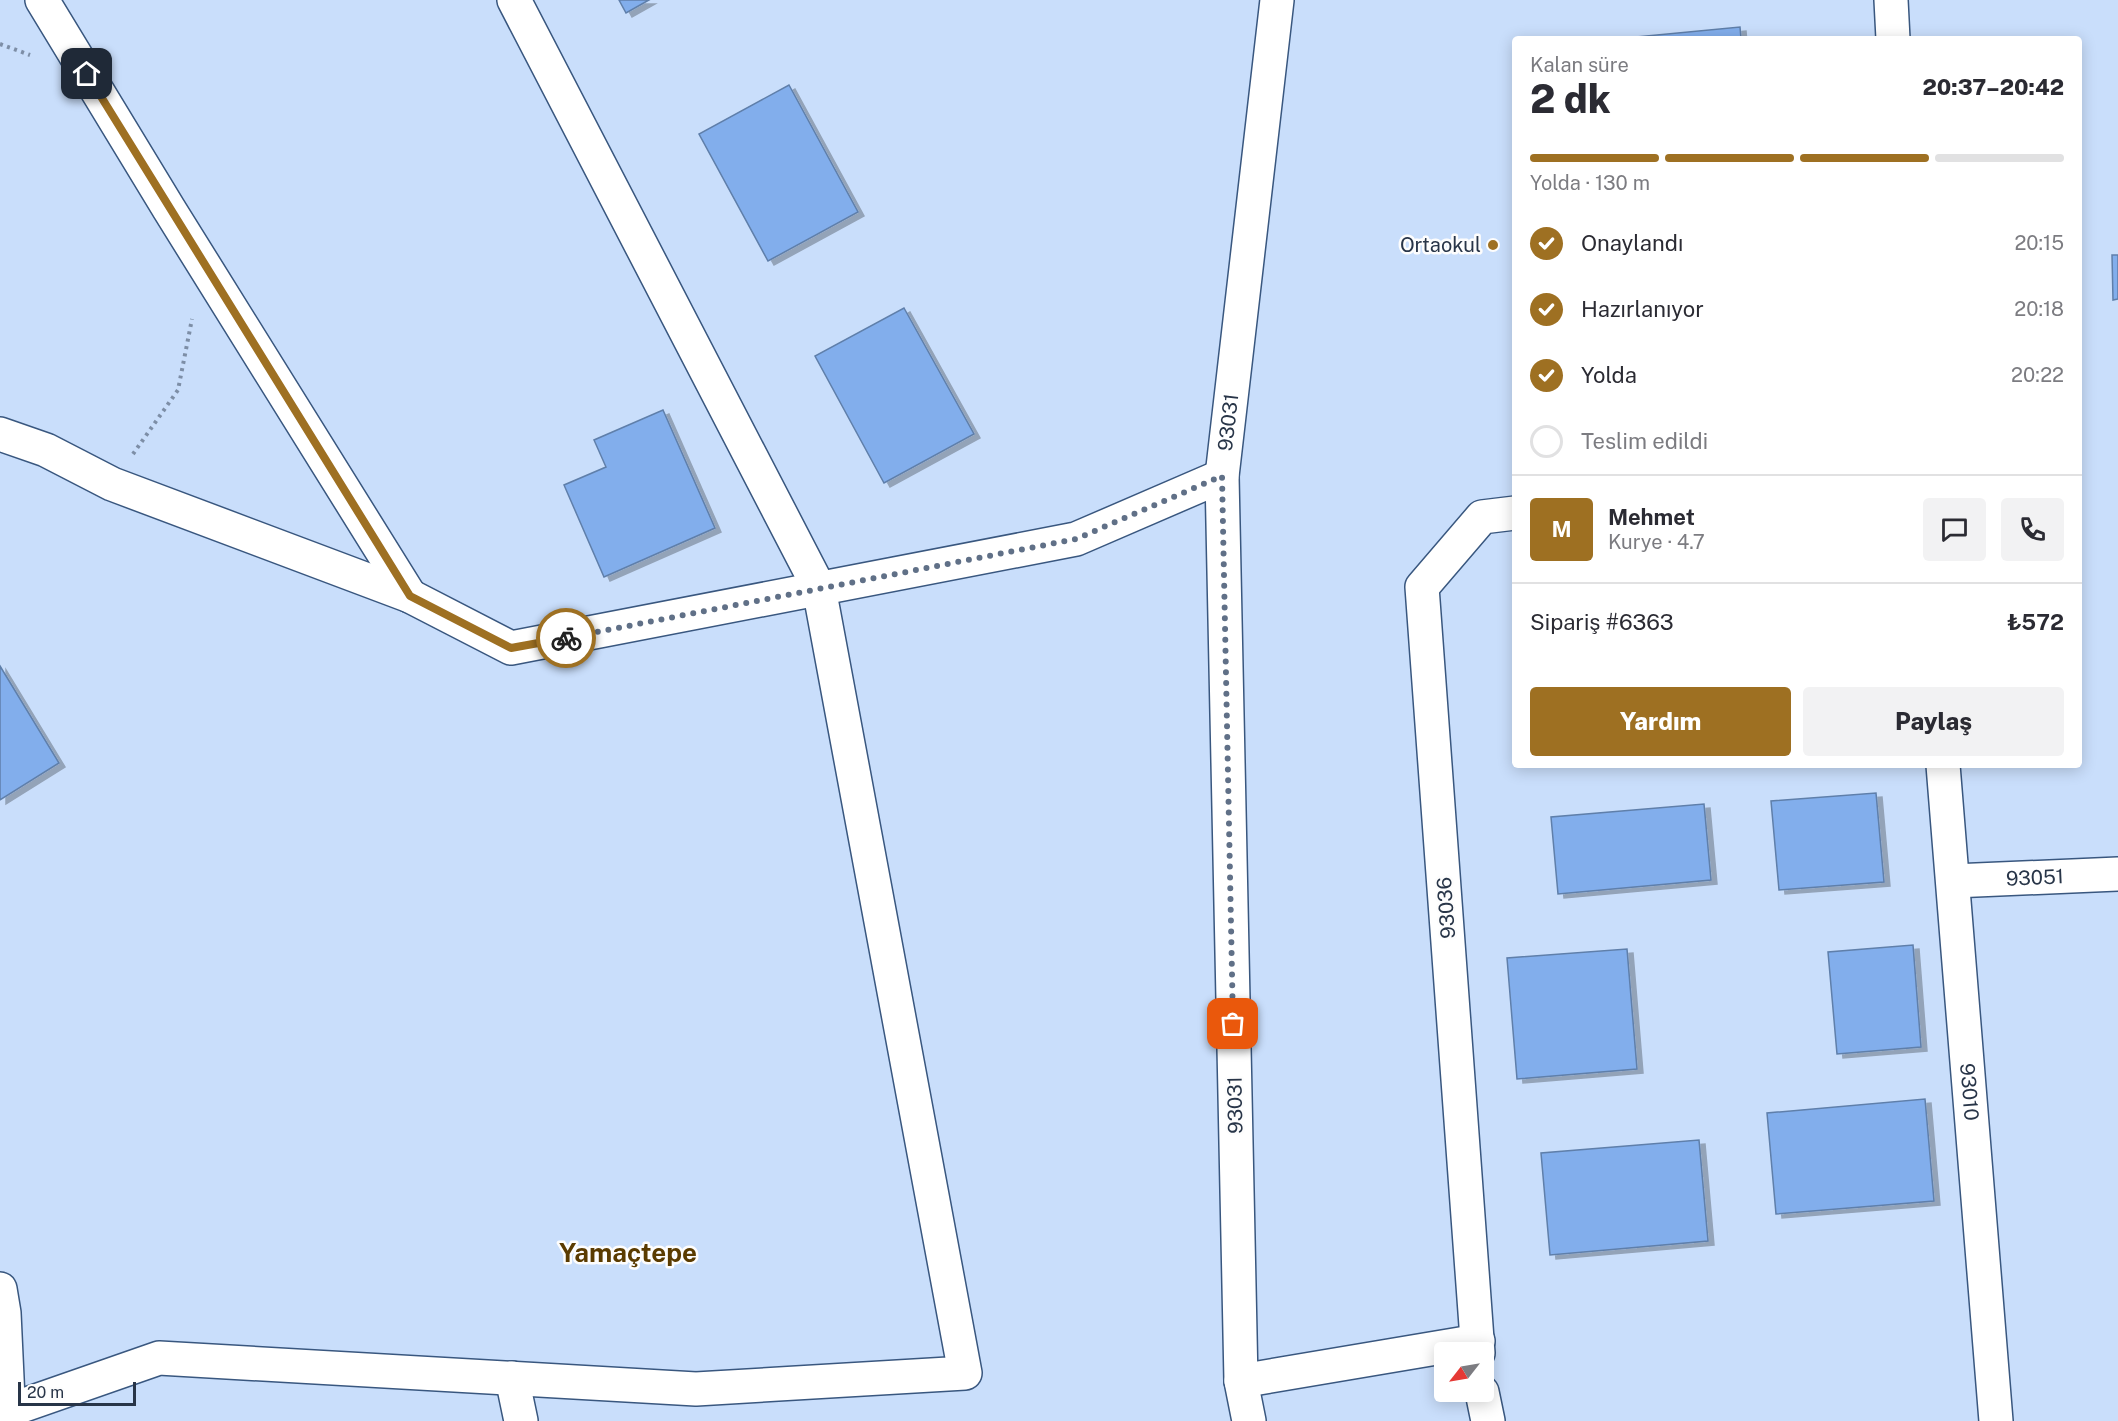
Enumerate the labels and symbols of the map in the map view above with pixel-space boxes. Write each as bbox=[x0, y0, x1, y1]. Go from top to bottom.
pin bbox=[61, 48, 112, 99]
place label: Ortaokul bbox=[1400, 233, 1481, 257]
marker: Ortaokul bbox=[1486, 238, 1500, 252]
street label: 93031 bbox=[1213, 392, 1243, 452]
courier bbox=[536, 608, 596, 668]
street label: 93051 bbox=[2005, 864, 2064, 891]
street label: 93036 bbox=[1432, 876, 1460, 940]
pin bbox=[1207, 998, 1258, 1049]
street label: 93010 bbox=[1955, 1062, 1984, 1122]
street label: 93031 bbox=[1222, 1076, 1248, 1134]
district label: Yamaçtepe bbox=[559, 1237, 697, 1268]
north arrow bbox=[1434, 1342, 1494, 1402]
scale bar bbox=[18, 1379, 136, 1406]

